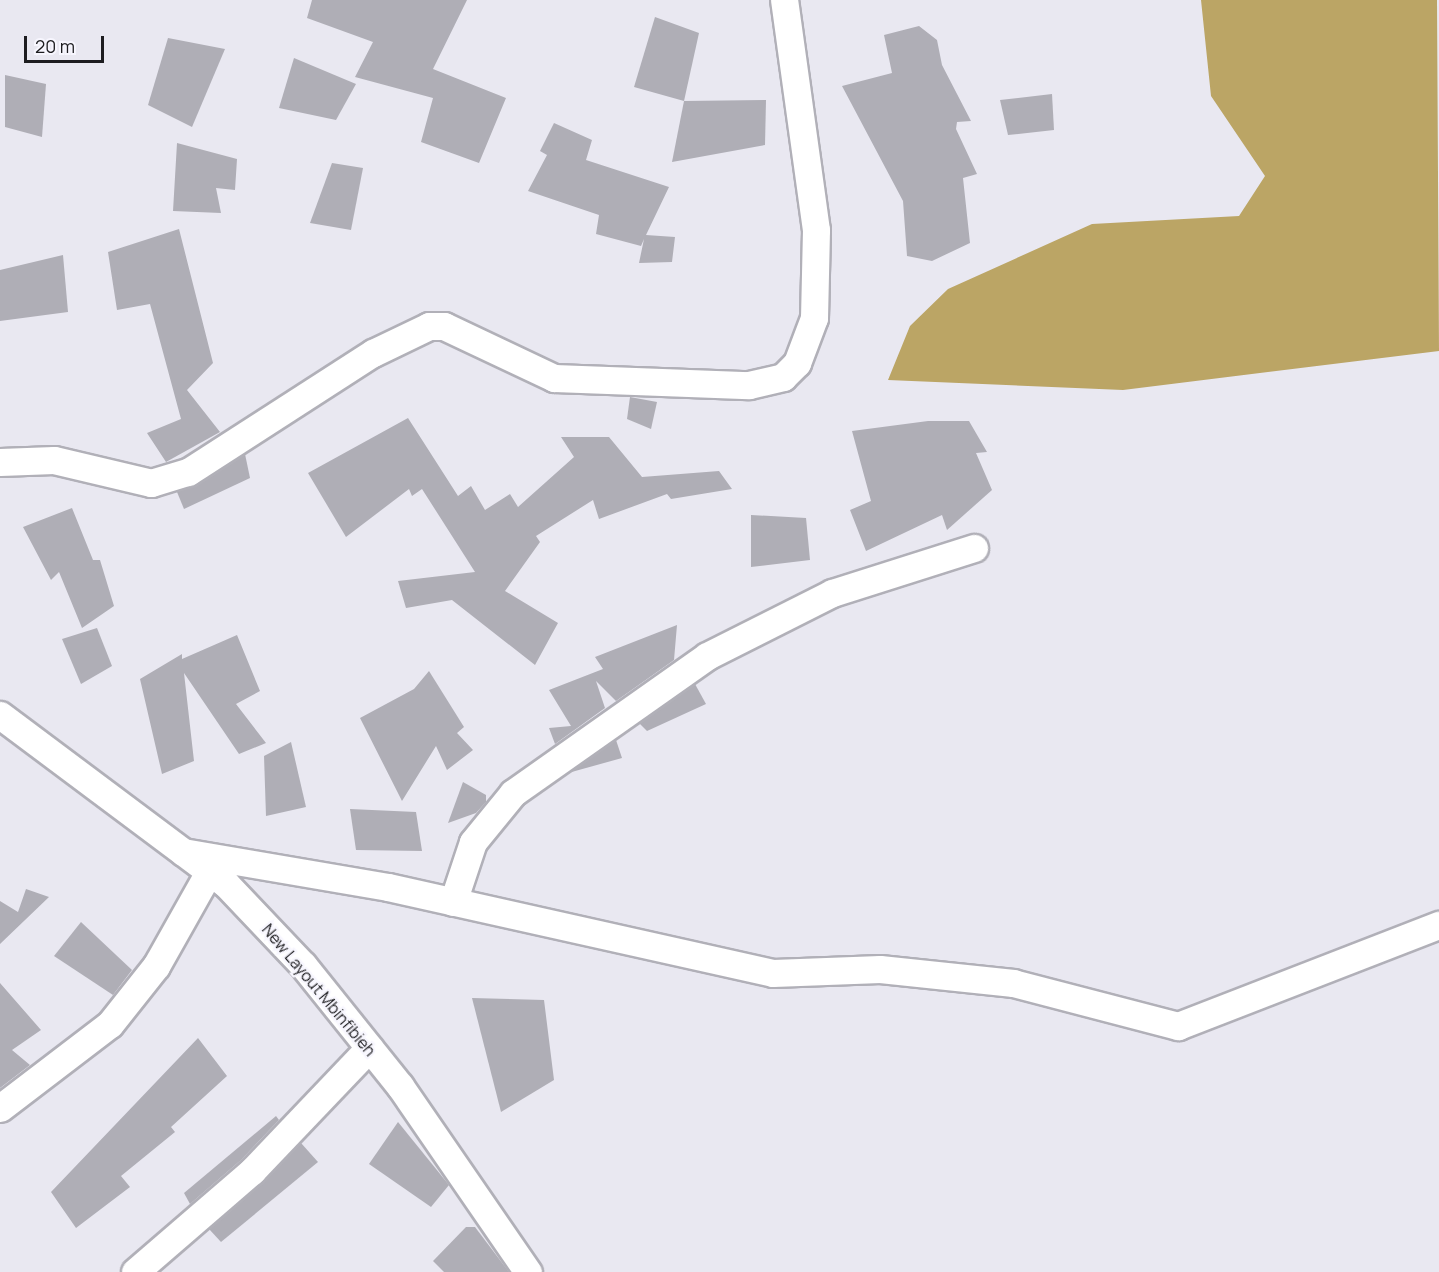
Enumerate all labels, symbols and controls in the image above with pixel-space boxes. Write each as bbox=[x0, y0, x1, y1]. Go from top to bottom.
scale bar bbox=[27, 24, 106, 62]
text: 20 m bbox=[35, 34, 75, 58]
street label: New Layout Mbinfibieh bbox=[258, 920, 380, 1060]

